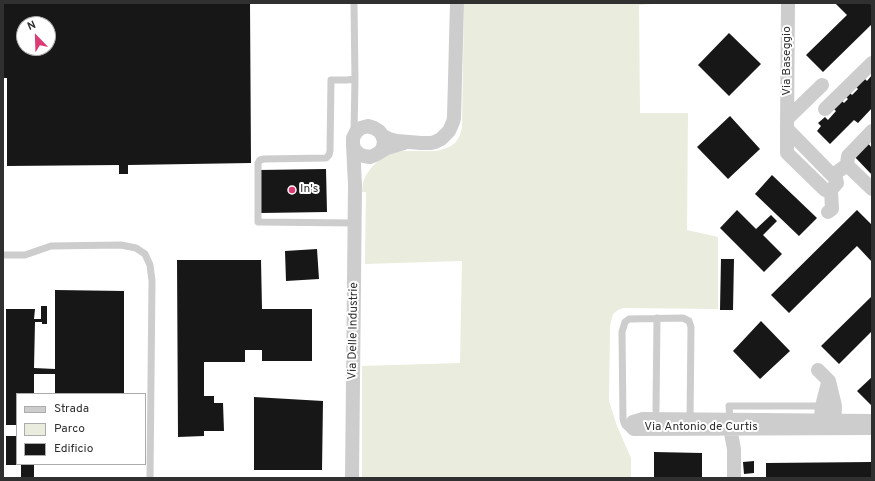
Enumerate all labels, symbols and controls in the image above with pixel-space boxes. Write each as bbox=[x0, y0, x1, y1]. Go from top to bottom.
north arrow bbox=[16, 16, 56, 56]
text: N bbox=[25, 18, 38, 34]
street label: Via Baseggio bbox=[781, 26, 795, 96]
place label: In's bbox=[300, 183, 318, 197]
marker: In's bbox=[287, 185, 297, 195]
street label: Via Delle Industrie bbox=[346, 282, 362, 380]
legend bbox=[16, 393, 146, 465]
text: Strada bbox=[54, 401, 89, 417]
text: Parco bbox=[54, 421, 85, 437]
street label: Via Antonio de Curtis bbox=[644, 421, 758, 435]
text: Edificio bbox=[54, 441, 93, 457]

